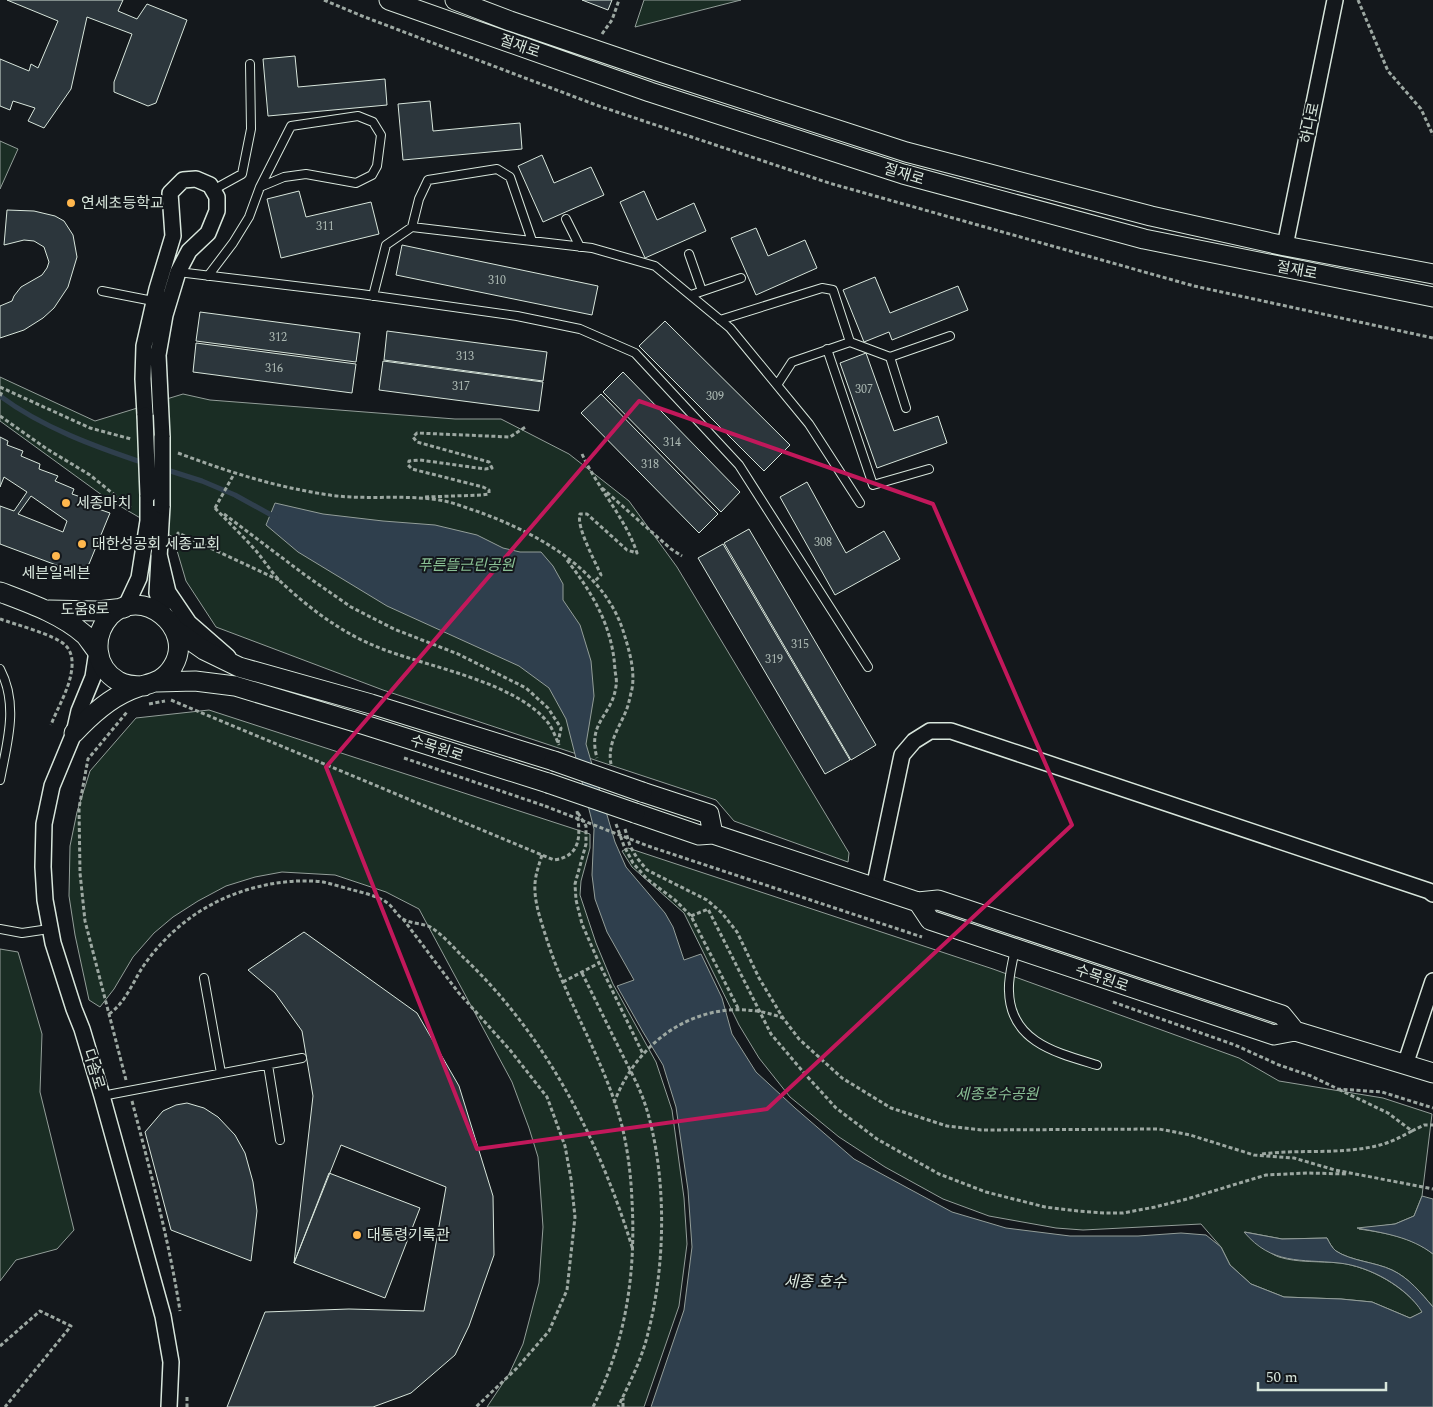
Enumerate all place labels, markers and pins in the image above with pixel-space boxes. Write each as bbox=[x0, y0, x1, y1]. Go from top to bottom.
place label: 연세초등학교 bbox=[81, 192, 164, 215]
marker: 연세초등학교 bbox=[65, 197, 77, 209]
place label: 세종마치 bbox=[76, 492, 131, 515]
marker: 세종마치 bbox=[60, 497, 72, 509]
place label: 대한성공회 세종교회 bbox=[92, 533, 220, 556]
marker: 대한성공회 세종교회 bbox=[76, 538, 88, 550]
marker: 세븐일레븐 bbox=[50, 550, 62, 562]
place label: 세븐일레븐 bbox=[21, 562, 91, 585]
place label: 대통령기록관 bbox=[367, 1224, 450, 1247]
marker: 대통령기록관 bbox=[351, 1229, 363, 1241]

